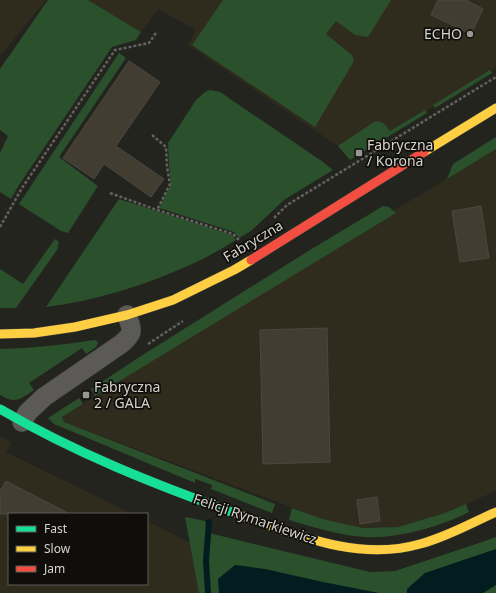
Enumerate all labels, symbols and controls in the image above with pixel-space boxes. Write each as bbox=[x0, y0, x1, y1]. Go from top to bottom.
place label: ECHO bbox=[424, 24, 462, 43]
marker: ECHO bbox=[465, 29, 475, 39]
place label: Fabryczna / Korona bbox=[367, 135, 433, 170]
marker: Fabryczna / Korona bbox=[354, 148, 364, 158]
street label: Fabryczna bbox=[219, 215, 286, 266]
place label: Fabryczna 2 / GALA bbox=[94, 377, 160, 412]
marker: Fabryczna 2 / GALA bbox=[81, 390, 91, 400]
street label: Felicji Rymarkiewicz bbox=[191, 489, 320, 549]
legend bbox=[8, 513, 148, 585]
text: Fast bbox=[44, 520, 68, 537]
text: Slow bbox=[44, 540, 71, 557]
text: Jam bbox=[43, 560, 65, 577]

